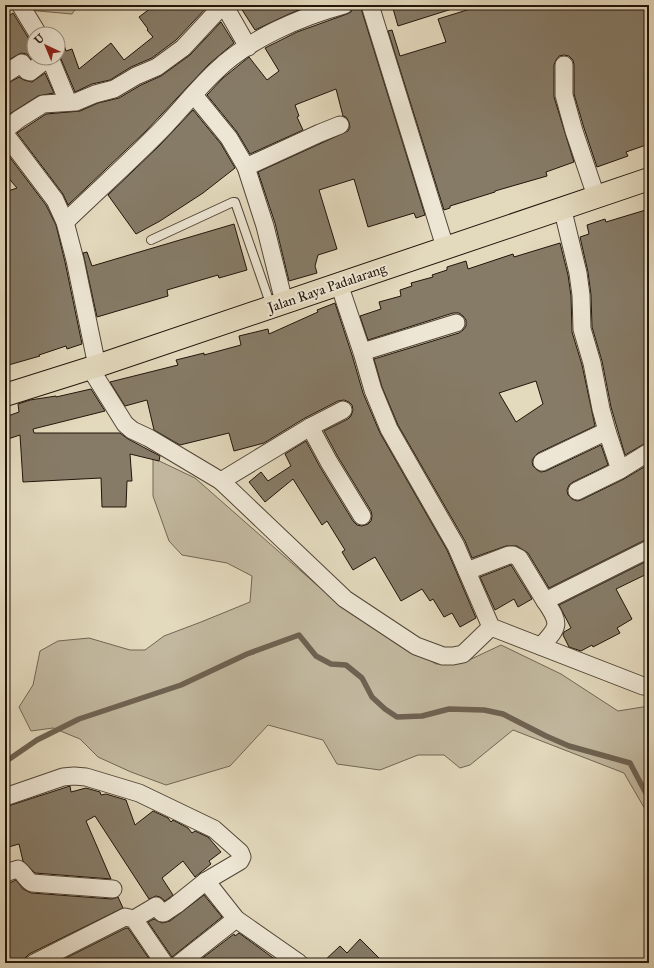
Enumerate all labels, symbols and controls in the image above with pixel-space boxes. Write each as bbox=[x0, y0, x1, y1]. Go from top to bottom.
north arrow bbox=[26, 26, 66, 66]
text: U bbox=[32, 31, 47, 47]
street label: Jalan Raya Padalarang bbox=[264, 260, 389, 318]

